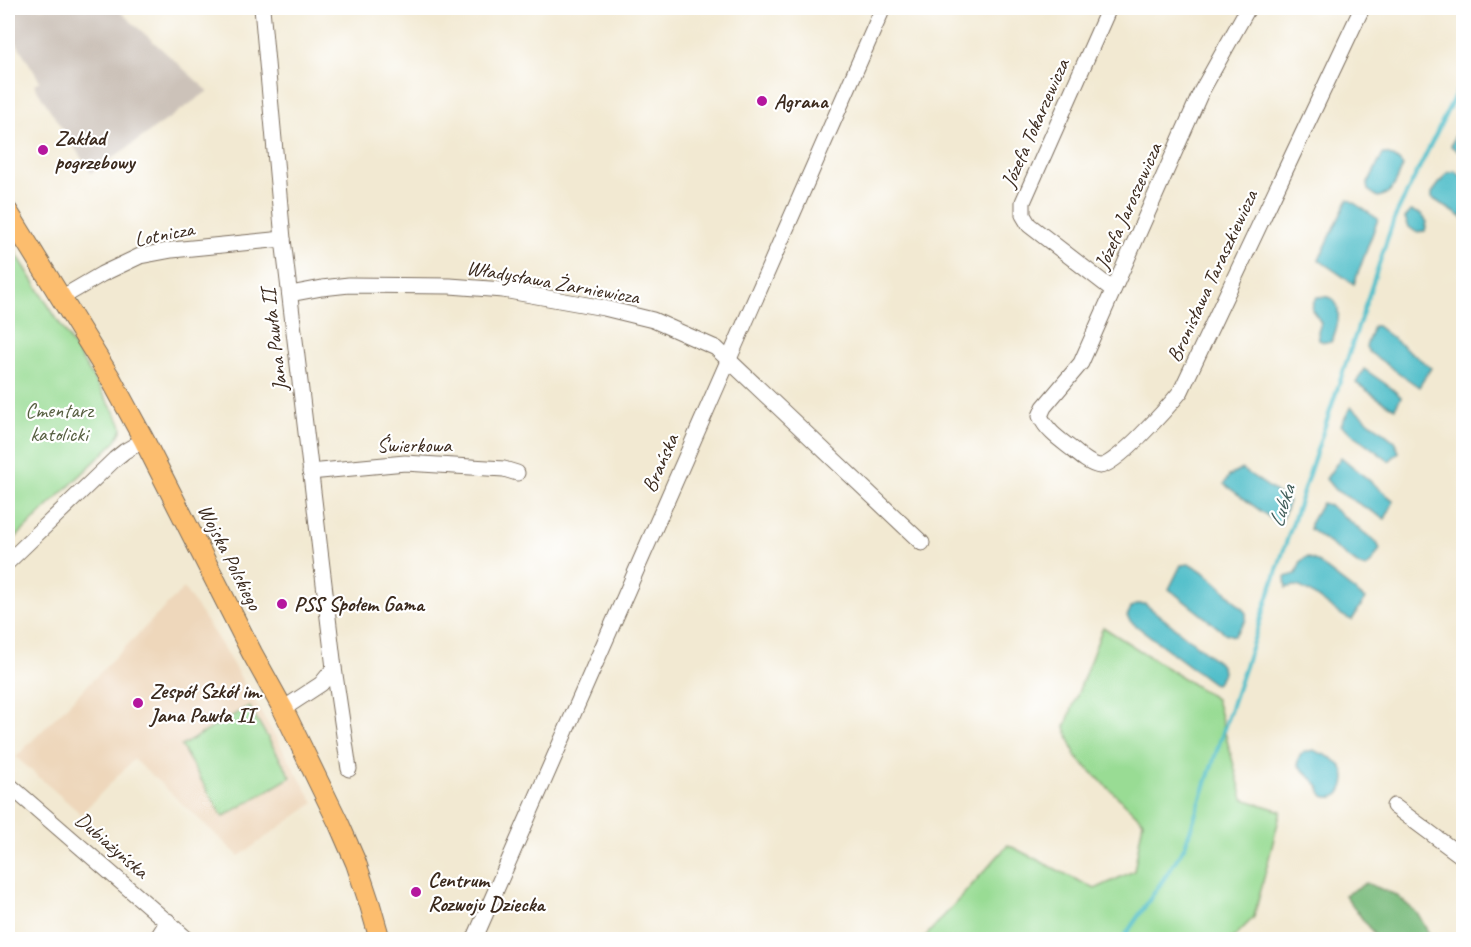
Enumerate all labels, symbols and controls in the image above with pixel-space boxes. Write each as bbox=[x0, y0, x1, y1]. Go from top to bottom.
street label: Józefa Tokarzewicza bbox=[995, 53, 1076, 192]
place label: Agrana bbox=[774, 88, 829, 114]
marker: Agrana bbox=[755, 94, 769, 108]
place label: Zakład pogrzebowy bbox=[55, 125, 136, 175]
street label: Józefa Jaroszewicza bbox=[1088, 137, 1168, 274]
marker: Zakład pogrzebowy bbox=[36, 143, 50, 157]
street label: Bronisława Taraszkiewicza bbox=[1161, 184, 1264, 366]
street label: Lotnicza bbox=[132, 215, 198, 252]
street label: Władysława Żarniewicza bbox=[465, 254, 643, 310]
street label: Jana Pawła II bbox=[254, 283, 293, 394]
park label: Cmentarz katolicki bbox=[25, 397, 95, 447]
street label: Brańska bbox=[636, 428, 685, 496]
street label: Świerkowa bbox=[377, 432, 453, 458]
water label: Lubka bbox=[1262, 480, 1303, 531]
street label: Wojska Polskiego bbox=[192, 500, 269, 616]
place label: PSS Społem Gama bbox=[294, 591, 426, 617]
marker: PSS Społem Gama bbox=[275, 597, 289, 611]
place label: Zespół Szkół im. Jana Pawła II bbox=[148, 678, 263, 728]
marker: Zespół Szkół im. Jana Pawła II bbox=[131, 696, 145, 710]
street label: Dubiażyńska bbox=[70, 806, 155, 885]
place label: Centrum Rozwoju Dziecka bbox=[428, 867, 547, 917]
marker: Centrum Rozwoju Dziecka bbox=[409, 885, 423, 899]

